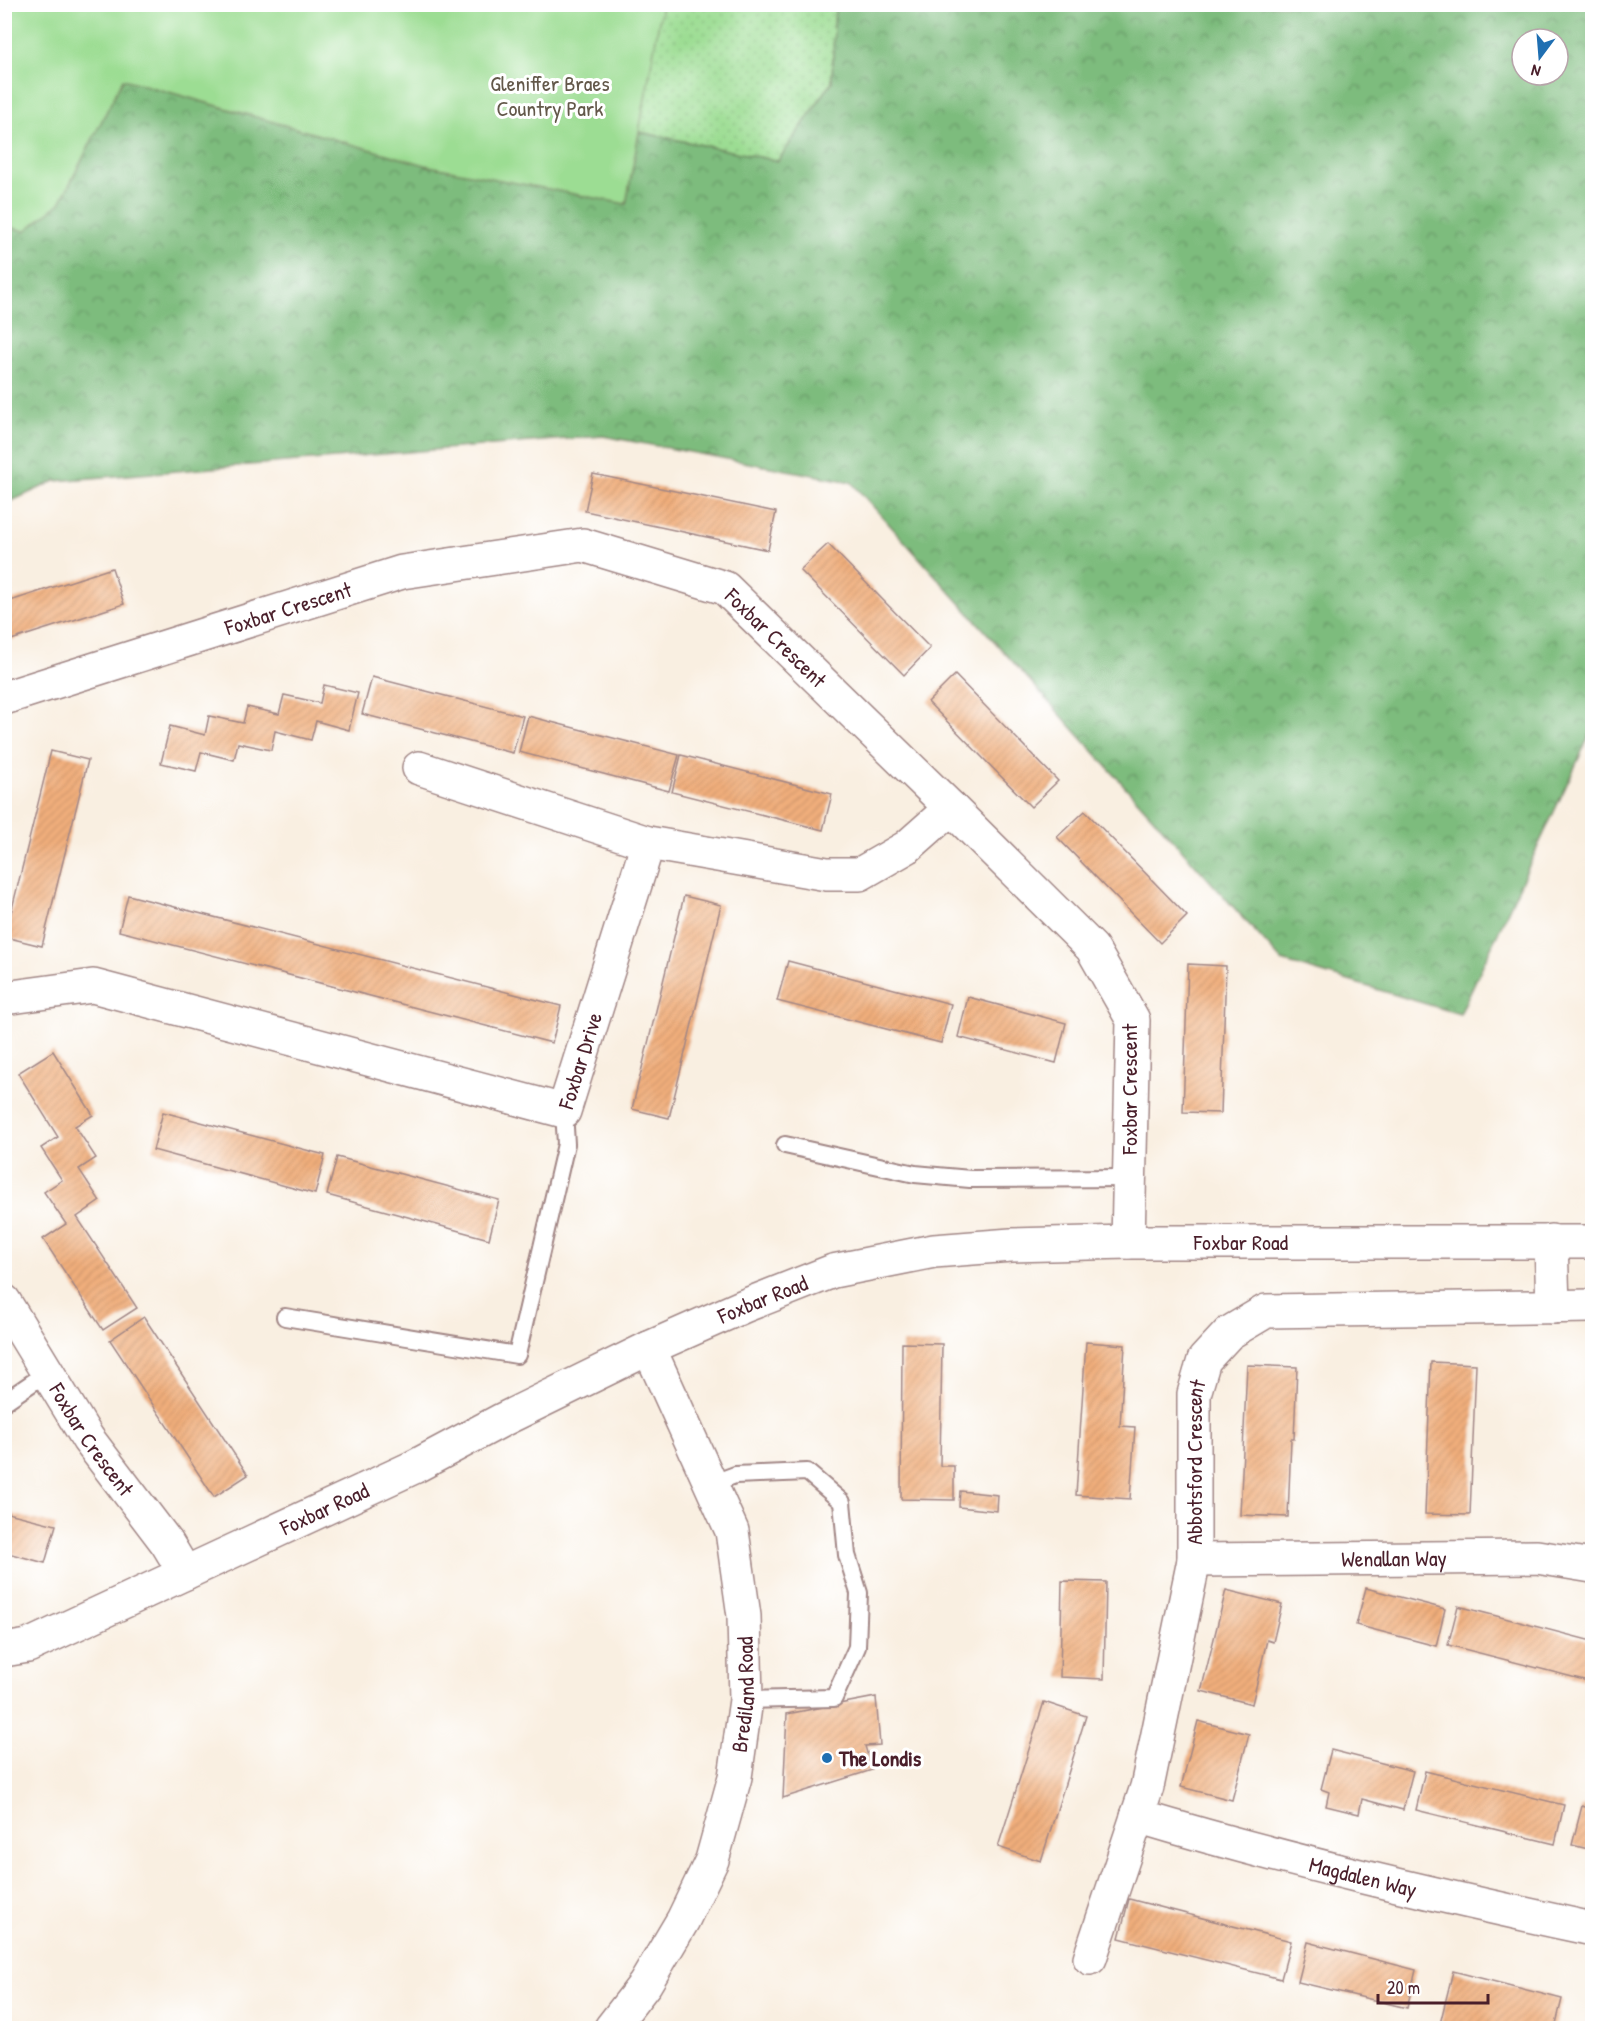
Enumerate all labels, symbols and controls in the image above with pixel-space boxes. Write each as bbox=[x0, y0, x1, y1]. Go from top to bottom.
north arrow bbox=[1510, 27, 1570, 87]
text: N bbox=[1528, 60, 1543, 83]
park label: Gleniffer Braes Country Park bbox=[490, 68, 610, 123]
street label: Foxbar Crescent bbox=[220, 574, 355, 642]
street label: Foxbar Crescent bbox=[718, 581, 834, 694]
street label: Foxbar Drive bbox=[550, 1008, 609, 1114]
street label: Foxbar Crescent bbox=[1114, 1023, 1144, 1155]
street label: Foxbar Road bbox=[1193, 1227, 1289, 1257]
street label: Foxbar Road bbox=[712, 1267, 812, 1331]
street label: Abbotsford Crescent bbox=[1179, 1375, 1213, 1545]
street label: Foxbar Crescent bbox=[42, 1377, 141, 1502]
street label: Foxbar Road bbox=[274, 1475, 374, 1542]
street label: Wenallan Way bbox=[1341, 1543, 1447, 1574]
street label: Brediland Road bbox=[724, 1636, 761, 1754]
place label: The Londis bbox=[838, 1743, 922, 1773]
marker: The Londis bbox=[820, 1751, 834, 1765]
street label: Magdalen Way bbox=[1306, 1849, 1420, 1904]
scale bar bbox=[1378, 1967, 1488, 2005]
text: 20 m bbox=[1387, 1975, 1420, 2000]

